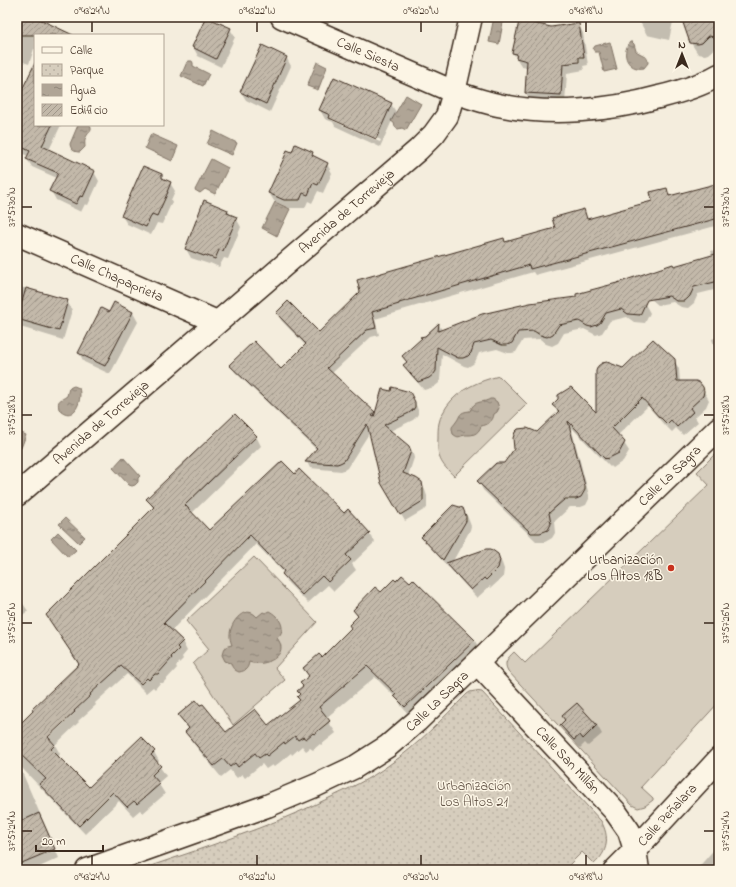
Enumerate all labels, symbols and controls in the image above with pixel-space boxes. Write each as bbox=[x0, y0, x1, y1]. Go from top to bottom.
text: 0°43'24"W bbox=[74, 4, 110, 19]
text: 0°43'22"W bbox=[239, 4, 275, 19]
text: 0°43'20"W bbox=[403, 4, 439, 19]
text: 0°43'18"W bbox=[569, 4, 603, 19]
street label: Calle Siesta bbox=[333, 32, 403, 78]
legend bbox=[34, 34, 164, 126]
north arrow bbox=[662, 34, 702, 74]
text: N bbox=[678, 37, 686, 53]
text: Calle bbox=[70, 42, 93, 60]
text: Parque bbox=[70, 62, 104, 80]
text: Agua bbox=[70, 82, 96, 101]
text: Edificio bbox=[70, 102, 108, 120]
street label: Avenida de Torrevieja bbox=[294, 164, 399, 259]
text: 37°57'30"N bbox=[5, 187, 20, 227]
text: 37°57'30"N bbox=[719, 187, 734, 227]
street label: Calle Chapaprieta bbox=[67, 248, 167, 308]
street label: Avenida de Torrevieja bbox=[48, 375, 154, 470]
text: 37°57'28"N bbox=[5, 395, 20, 435]
text: 37°57'28"N bbox=[719, 395, 734, 435]
street label: Calle La Sagra bbox=[634, 440, 706, 511]
place label: Urbanización Los Altos 18B bbox=[587, 550, 663, 587]
marker: Urbanización Los Altos 18B bbox=[666, 563, 676, 573]
text: 37°57'26"N bbox=[5, 603, 20, 643]
text: 37°57'26"N bbox=[719, 603, 734, 643]
street label: Calle La Sagra bbox=[401, 666, 474, 737]
street label: Calle San Millán bbox=[531, 721, 605, 799]
park label: Urbanización Los Altos 21 bbox=[437, 776, 511, 813]
street label: Calle Peñalara bbox=[633, 779, 702, 851]
text: 37°57'24"N bbox=[5, 811, 20, 851]
text: 37°57'24"N bbox=[719, 811, 734, 851]
scale bar bbox=[36, 827, 103, 853]
text: 20 m bbox=[42, 833, 65, 851]
text: 0°43'24"W bbox=[74, 870, 110, 885]
text: 0°43'22"W bbox=[239, 870, 275, 885]
text: 0°43'20"W bbox=[403, 870, 439, 885]
text: 0°43'18"W bbox=[569, 870, 603, 885]

